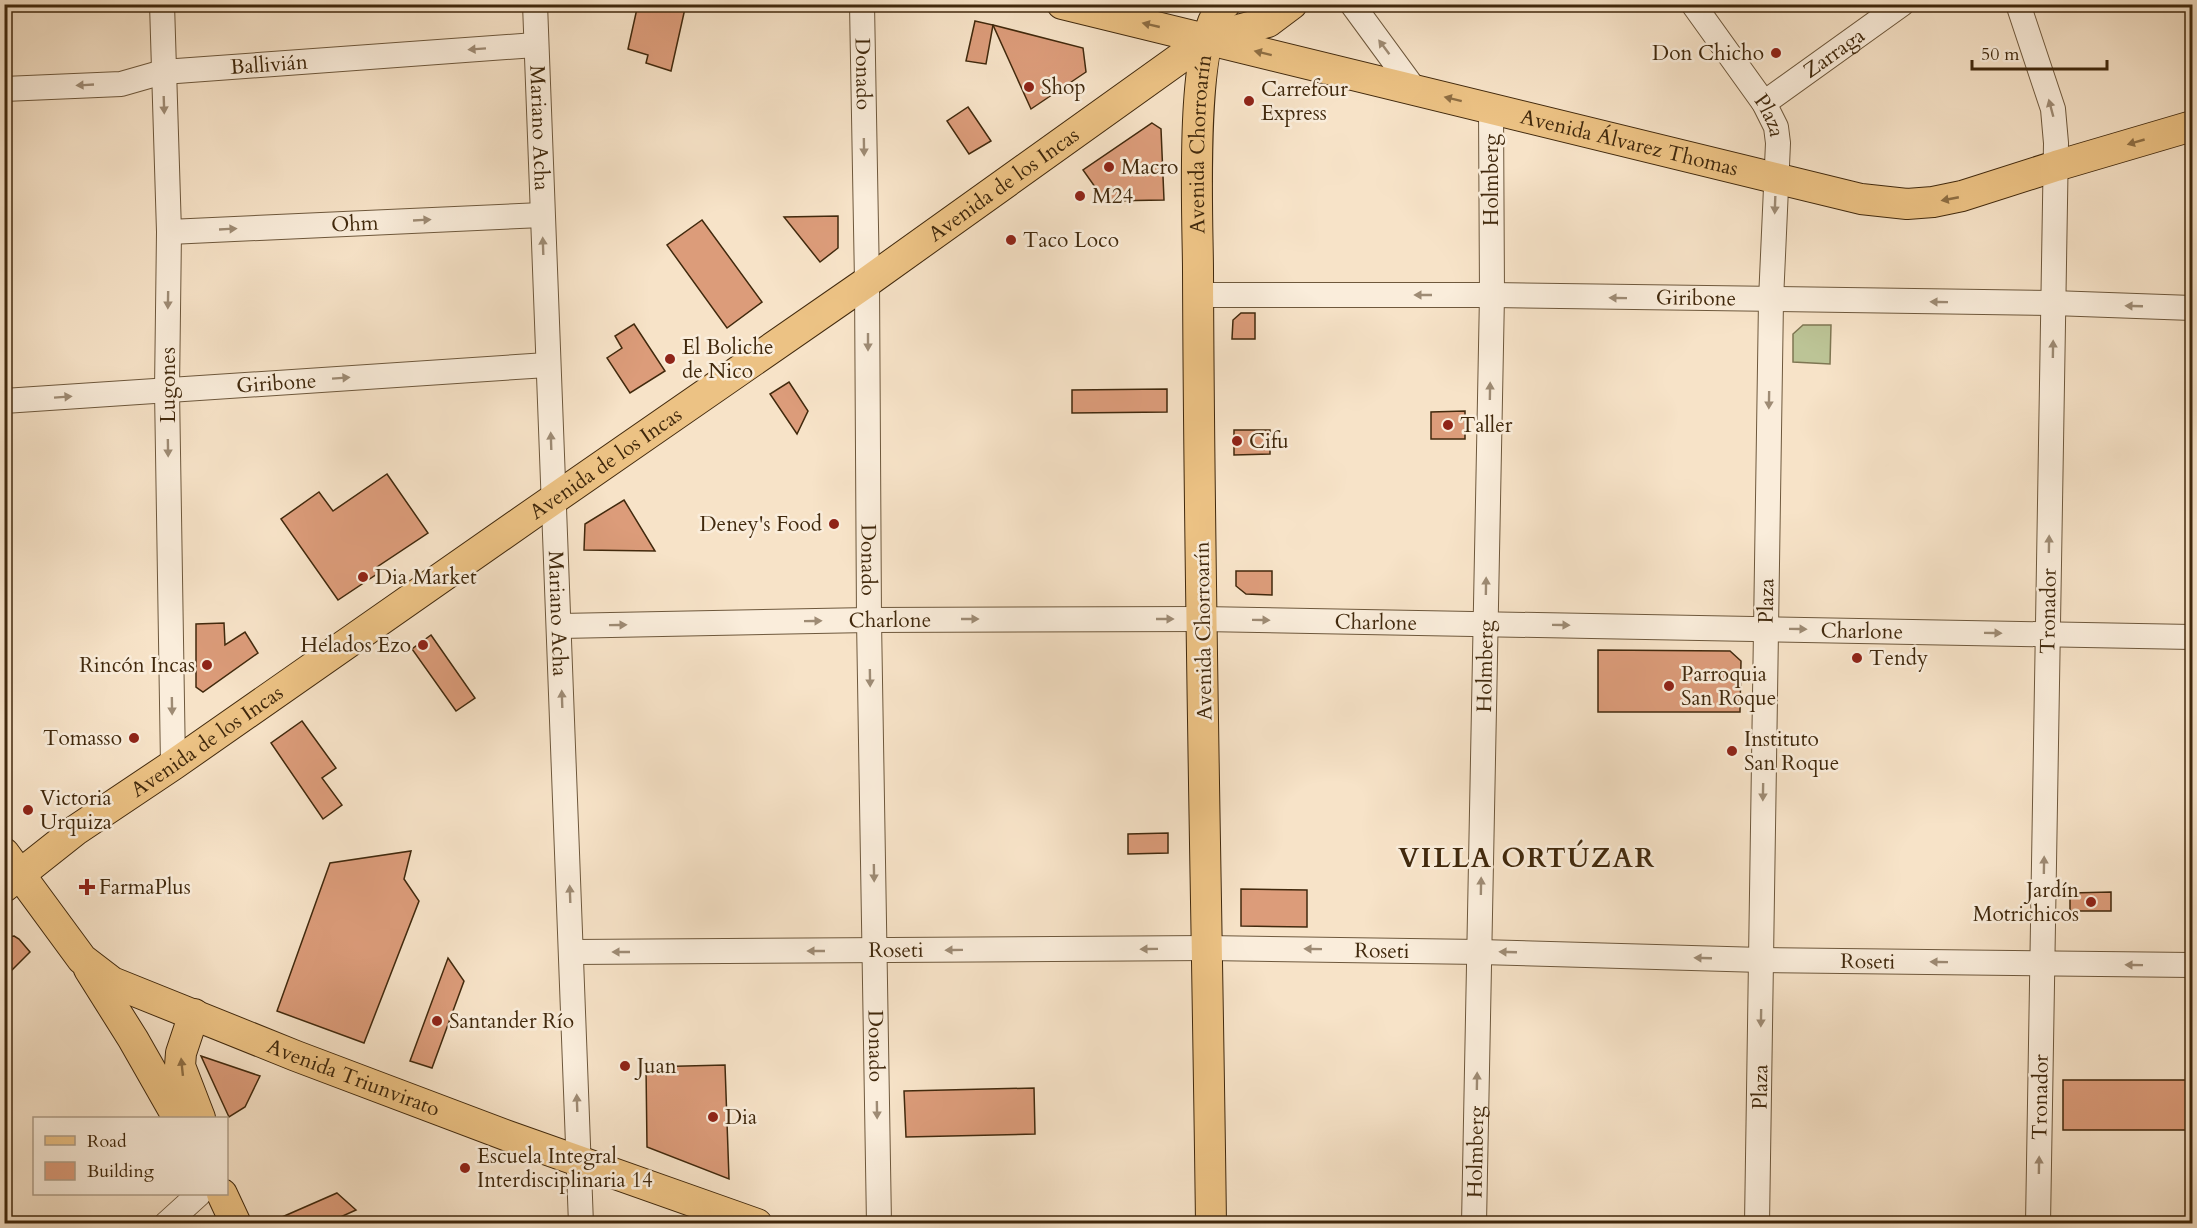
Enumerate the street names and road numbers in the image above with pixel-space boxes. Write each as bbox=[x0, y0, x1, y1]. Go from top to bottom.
street label: Zarraga bbox=[1798, 21, 1871, 85]
street label: Donado bbox=[848, 38, 878, 110]
street label: Ballivián bbox=[229, 48, 309, 82]
street label: Avenida Chorroarín bbox=[1183, 53, 1219, 234]
street label: Mariano Acha bbox=[522, 65, 556, 191]
street label: Plaza bbox=[1747, 88, 1791, 139]
street label: Avenida Álvarez Thomas bbox=[1517, 102, 1741, 184]
street label: Avenida de los Incas bbox=[922, 121, 1085, 249]
street label: Holmberg bbox=[1477, 134, 1506, 226]
street label: Ohm bbox=[330, 208, 379, 240]
street label: Giribone bbox=[1656, 283, 1736, 313]
street label: Lugones bbox=[154, 347, 183, 423]
street label: Giribone bbox=[235, 366, 317, 401]
street label: Avenida de los Incas bbox=[524, 401, 688, 527]
street label: Donado bbox=[853, 524, 883, 596]
street label: Avenida Chorroarín bbox=[1187, 541, 1220, 721]
street label: Mariano Acha bbox=[541, 550, 574, 677]
street label: Tronador bbox=[2033, 568, 2064, 654]
street label: Plaza bbox=[1752, 578, 1781, 624]
street label: Charlone bbox=[848, 606, 931, 635]
street label: Charlone bbox=[1334, 607, 1417, 638]
street label: Charlone bbox=[1820, 616, 1903, 647]
street label: Holmberg bbox=[1470, 619, 1501, 713]
street label: Avenida de los Incas bbox=[125, 678, 289, 804]
street label: Roseti bbox=[868, 936, 924, 965]
street label: Roseti bbox=[1354, 936, 1410, 966]
street label: Roseti bbox=[1840, 947, 1896, 977]
street label: Donado bbox=[860, 1010, 891, 1082]
street label: Avenida Triunvirato bbox=[263, 1032, 444, 1124]
street label: Tronador bbox=[2025, 1054, 2056, 1140]
street label: Plaza bbox=[1746, 1064, 1775, 1110]
street label: Holmberg bbox=[1461, 1105, 1491, 1198]

